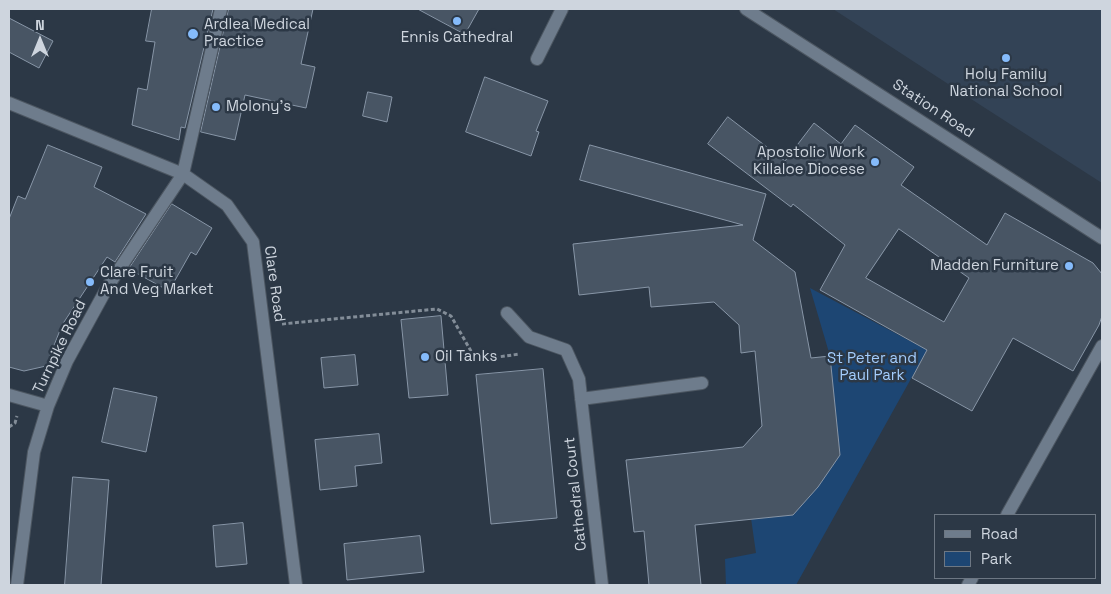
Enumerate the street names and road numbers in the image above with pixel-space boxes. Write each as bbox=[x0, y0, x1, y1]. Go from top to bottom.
street label: Station Road bbox=[889, 76, 977, 142]
street label: Clare Road bbox=[260, 245, 288, 323]
street label: Turnpike Road bbox=[29, 297, 91, 397]
street label: Cathedral Court bbox=[561, 436, 591, 552]

